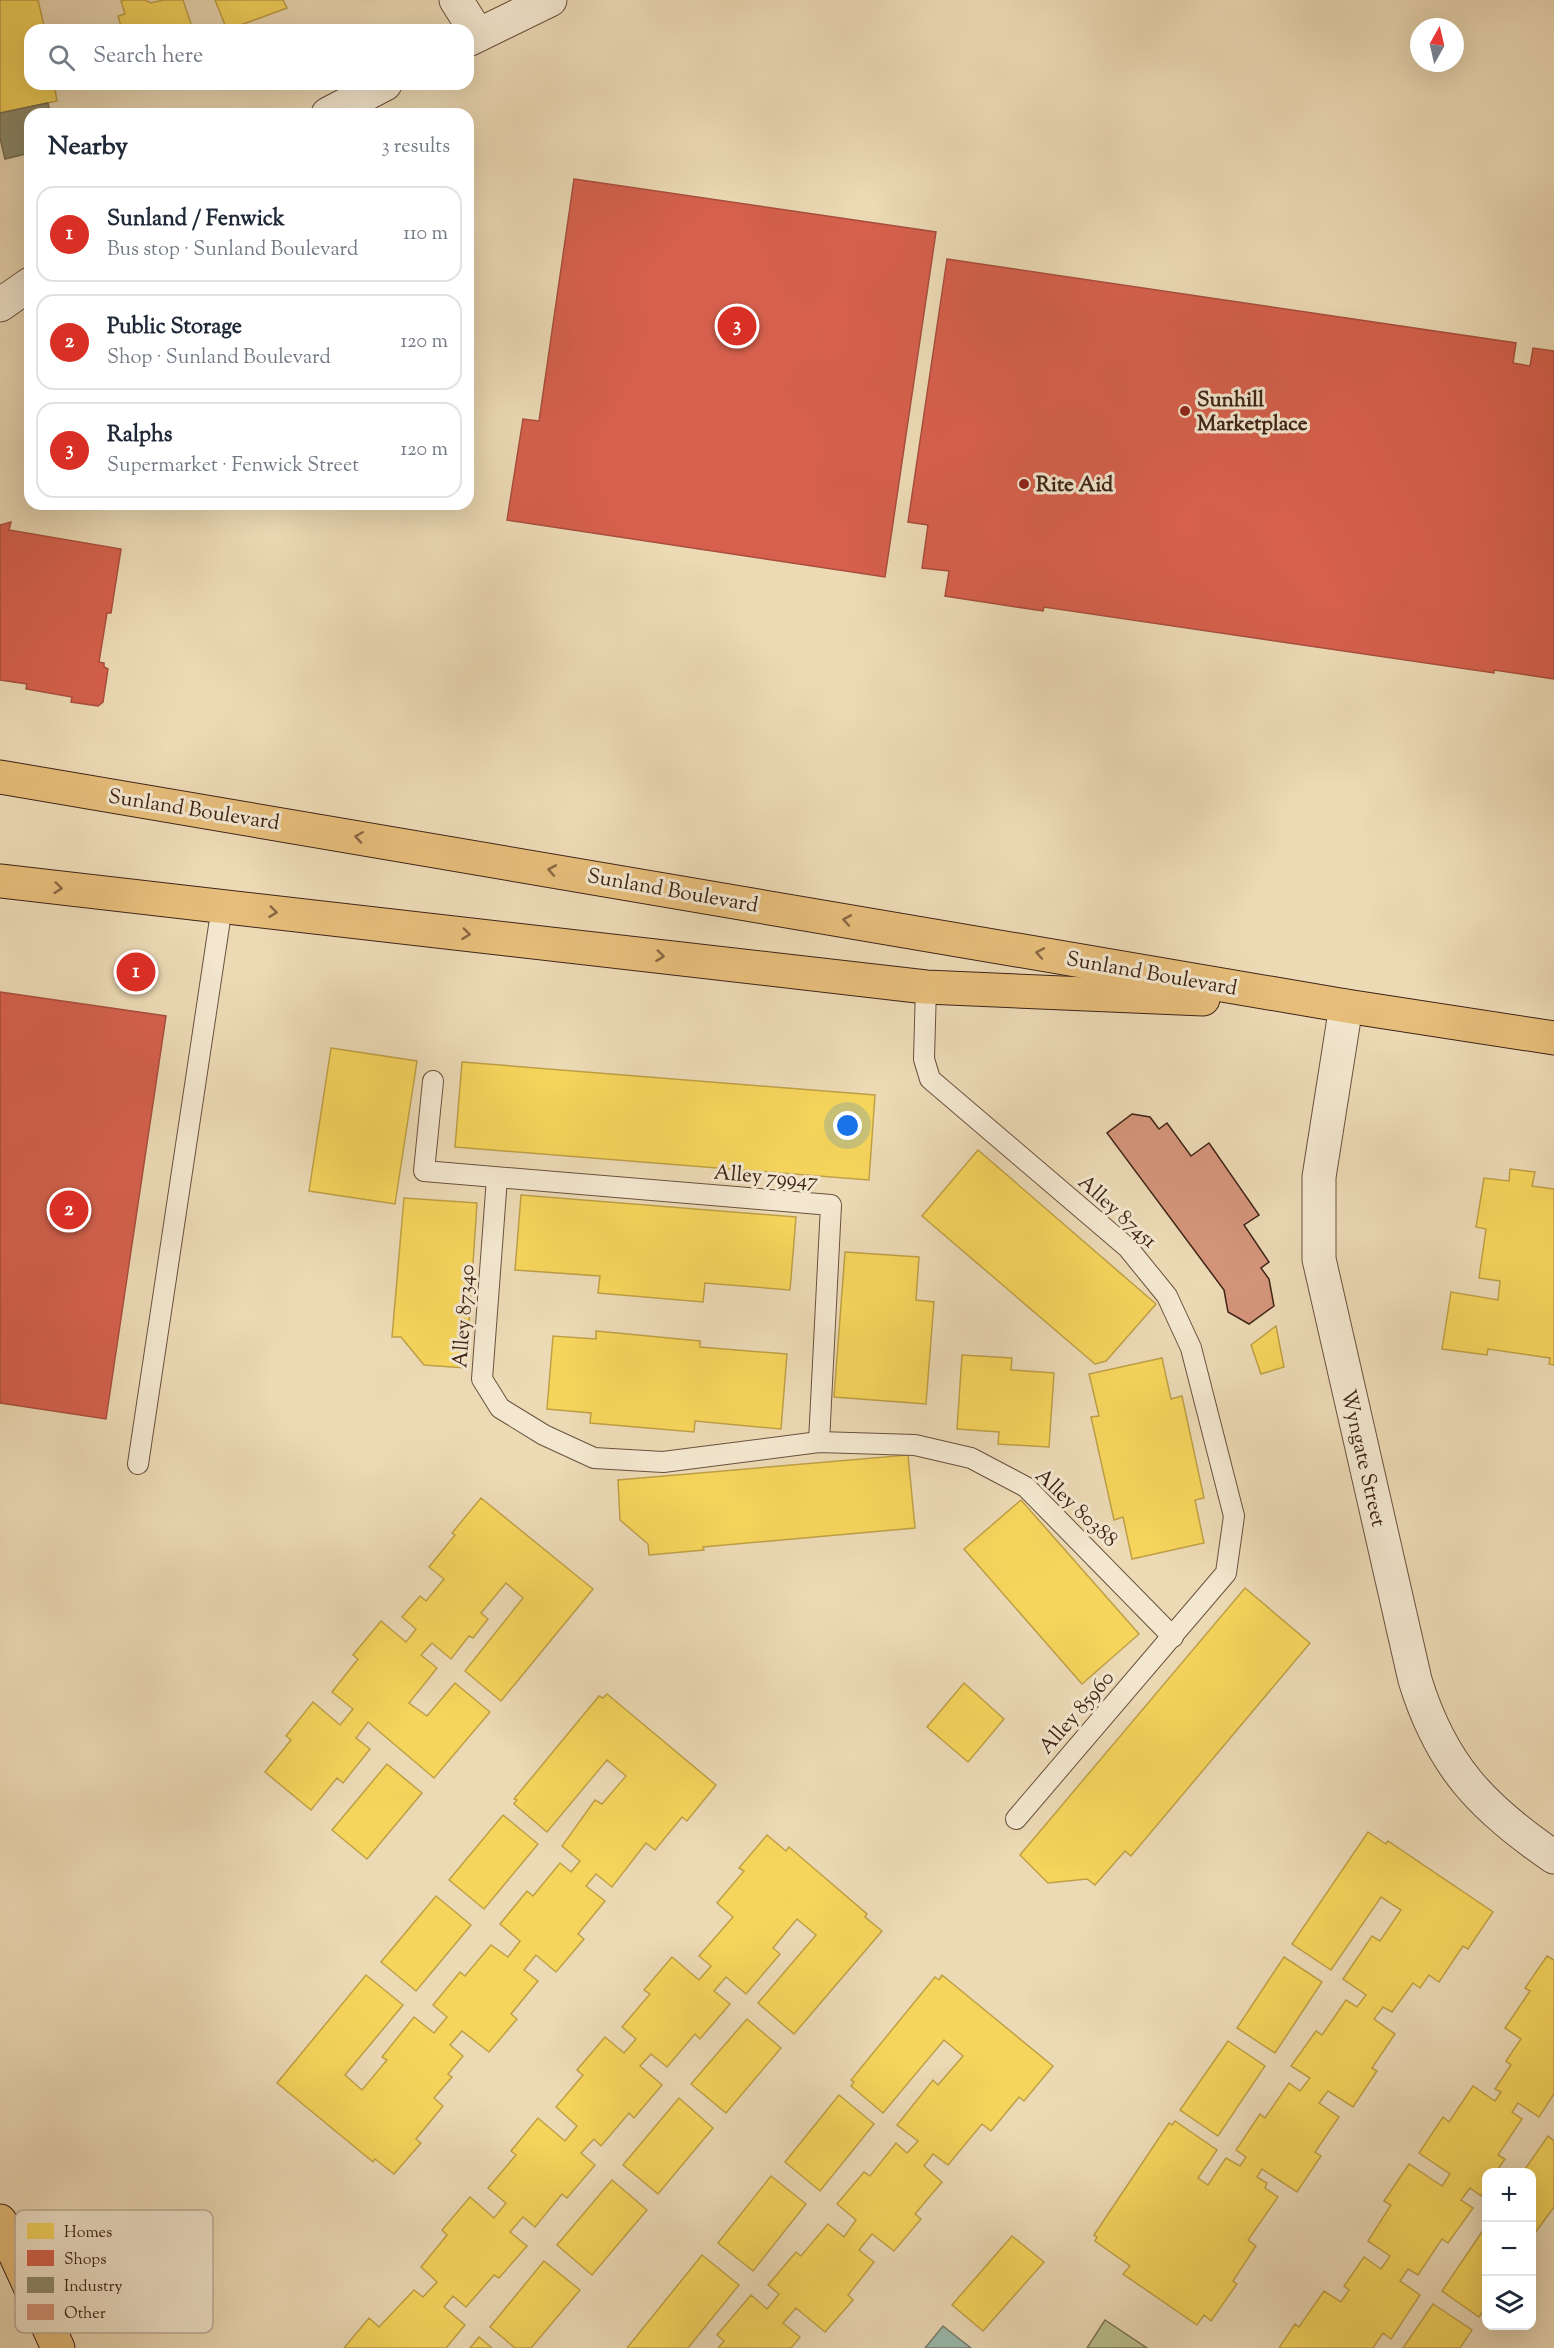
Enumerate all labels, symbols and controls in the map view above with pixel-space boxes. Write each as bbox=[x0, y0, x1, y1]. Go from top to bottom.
north arrow bbox=[1410, 18, 1464, 72]
search box bbox=[24, 24, 474, 90]
icon: search bbox=[45, 41, 78, 74]
text: Search here bbox=[93, 41, 203, 73]
text: Nearby bbox=[48, 129, 128, 166]
text: 3 results bbox=[381, 133, 450, 162]
text: Sunland / Fenwick bbox=[107, 204, 285, 236]
text: 1 bbox=[66, 220, 73, 249]
text: 110 m bbox=[403, 220, 448, 249]
text: Bus stop · Sunland Boulevard bbox=[107, 236, 358, 265]
pin: 3 bbox=[718, 304, 756, 348]
text: Public Storage bbox=[107, 312, 242, 344]
text: 2 bbox=[65, 328, 74, 357]
text: 120 m bbox=[400, 328, 448, 357]
text: Shop · Sunland Boulevard bbox=[107, 344, 331, 373]
place label: Sunhill Marketplace bbox=[1197, 386, 1308, 440]
marker: Sunhill Marketplace bbox=[1178, 404, 1192, 418]
text: Ralphs bbox=[107, 420, 173, 452]
text: 3 bbox=[65, 436, 74, 465]
text: 120 m bbox=[400, 436, 448, 465]
text: Supermarket · Fenwick Street bbox=[107, 452, 359, 481]
place label: Rite Aid bbox=[1036, 471, 1113, 501]
marker: Rite Aid bbox=[1017, 477, 1031, 491]
street label: Sunland Boulevard bbox=[106, 783, 282, 839]
one-way arrow bbox=[355, 831, 365, 844]
street label: Sunland Boulevard bbox=[585, 862, 761, 922]
one-way arrow bbox=[547, 864, 556, 876]
one-way arrow bbox=[54, 881, 63, 894]
one-way arrow bbox=[268, 905, 277, 918]
one-way arrow bbox=[843, 915, 852, 927]
one-way arrow bbox=[462, 927, 471, 940]
street label: Sunland Boulevard bbox=[1064, 945, 1240, 1005]
one-way arrow bbox=[1035, 948, 1044, 960]
pin: 1 bbox=[116, 950, 156, 994]
one-way arrow bbox=[656, 950, 665, 962]
your location bbox=[833, 1111, 862, 1140]
street label: Alley 79947 bbox=[712, 1158, 820, 1198]
street label: Alley 87451 bbox=[1070, 1169, 1163, 1256]
pin: 2 bbox=[50, 1188, 88, 1232]
street label: Alley 87340 bbox=[446, 1263, 484, 1369]
street label: Wyngate Street bbox=[1332, 1387, 1392, 1530]
street label: Alley 80388 bbox=[1027, 1462, 1124, 1555]
street label: Alley 85960 bbox=[1033, 1665, 1122, 1762]
map controls bbox=[1482, 2168, 1536, 2330]
button: + bbox=[1482, 2168, 1536, 2222]
legend bbox=[15, 2210, 213, 2333]
text: Homes bbox=[64, 2222, 112, 2245]
button: − bbox=[1482, 2222, 1536, 2276]
text: Shops bbox=[64, 2249, 107, 2272]
text: Industry bbox=[64, 2276, 122, 2299]
button: layers bbox=[1482, 2276, 1536, 2330]
text: Other bbox=[64, 2303, 106, 2326]

